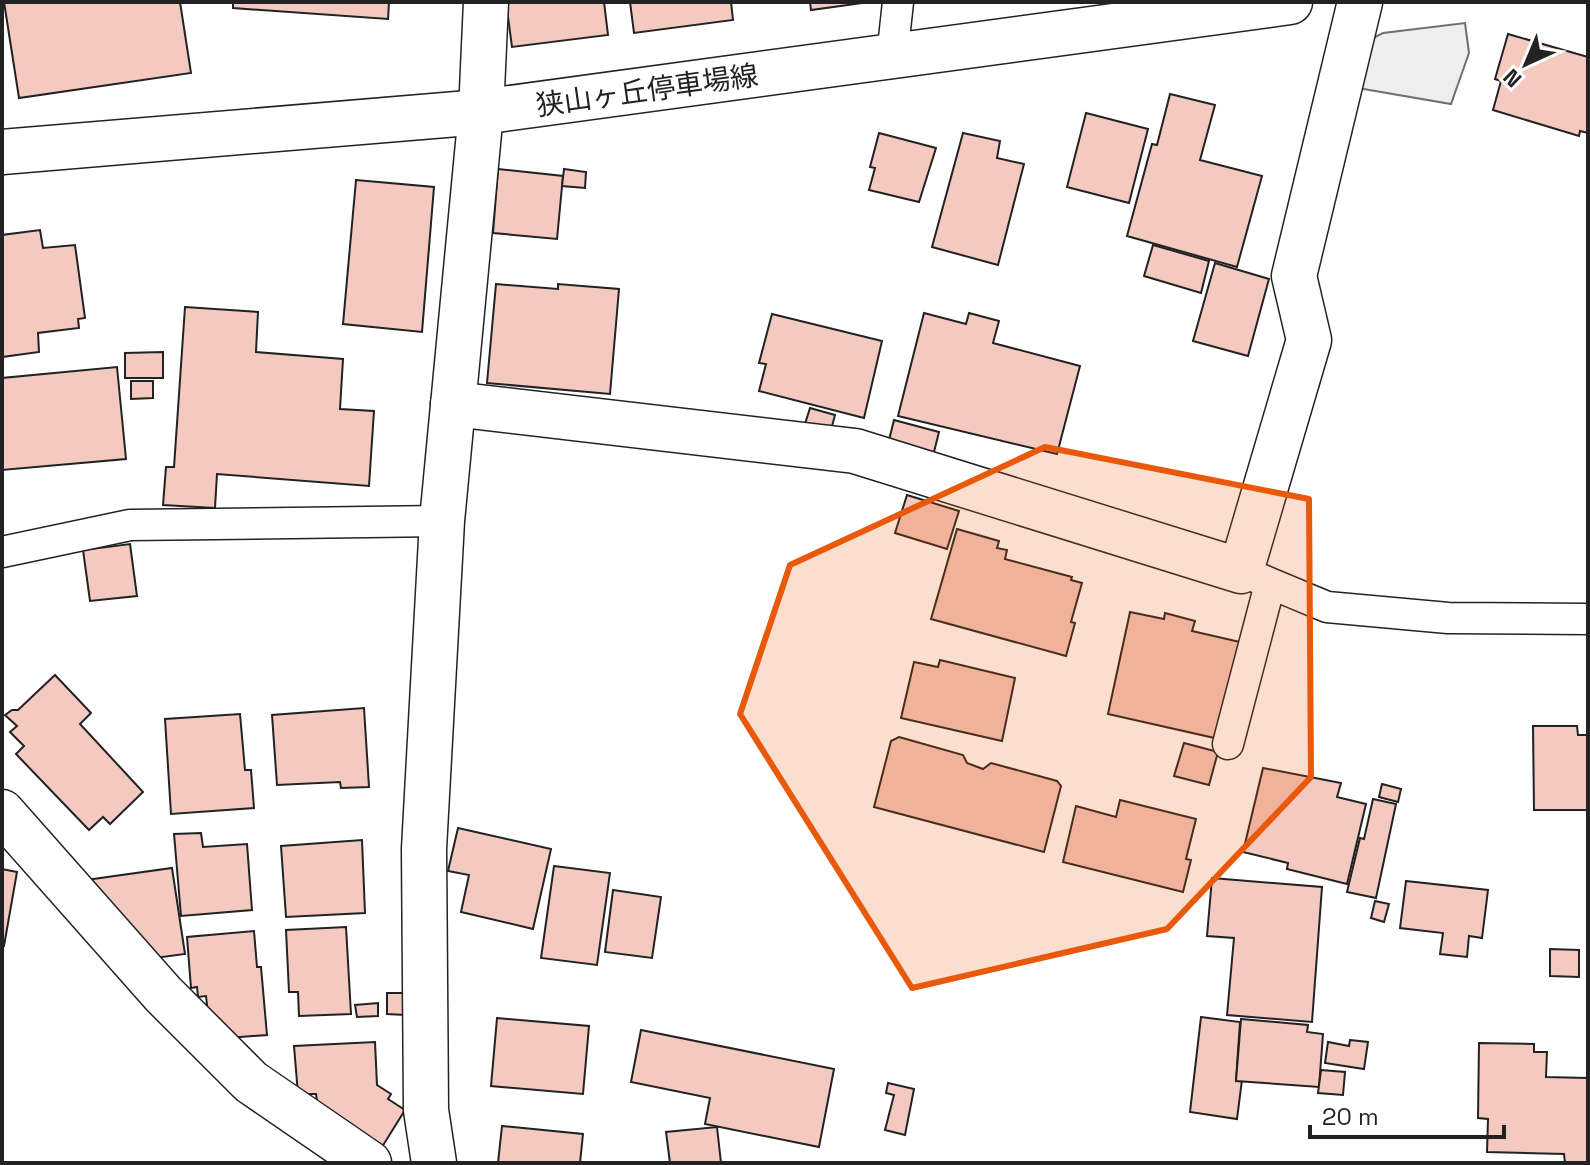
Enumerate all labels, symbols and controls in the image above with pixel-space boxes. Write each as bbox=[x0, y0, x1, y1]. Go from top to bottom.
north arrow bbox=[1486, 24, 1566, 104]
street label: 狭山ヶ丘停車場線 bbox=[534, 57, 760, 123]
text: N bbox=[1497, 63, 1527, 94]
scale bar bbox=[1310, 1089, 1504, 1139]
text: 20 m bbox=[1322, 1101, 1379, 1132]

